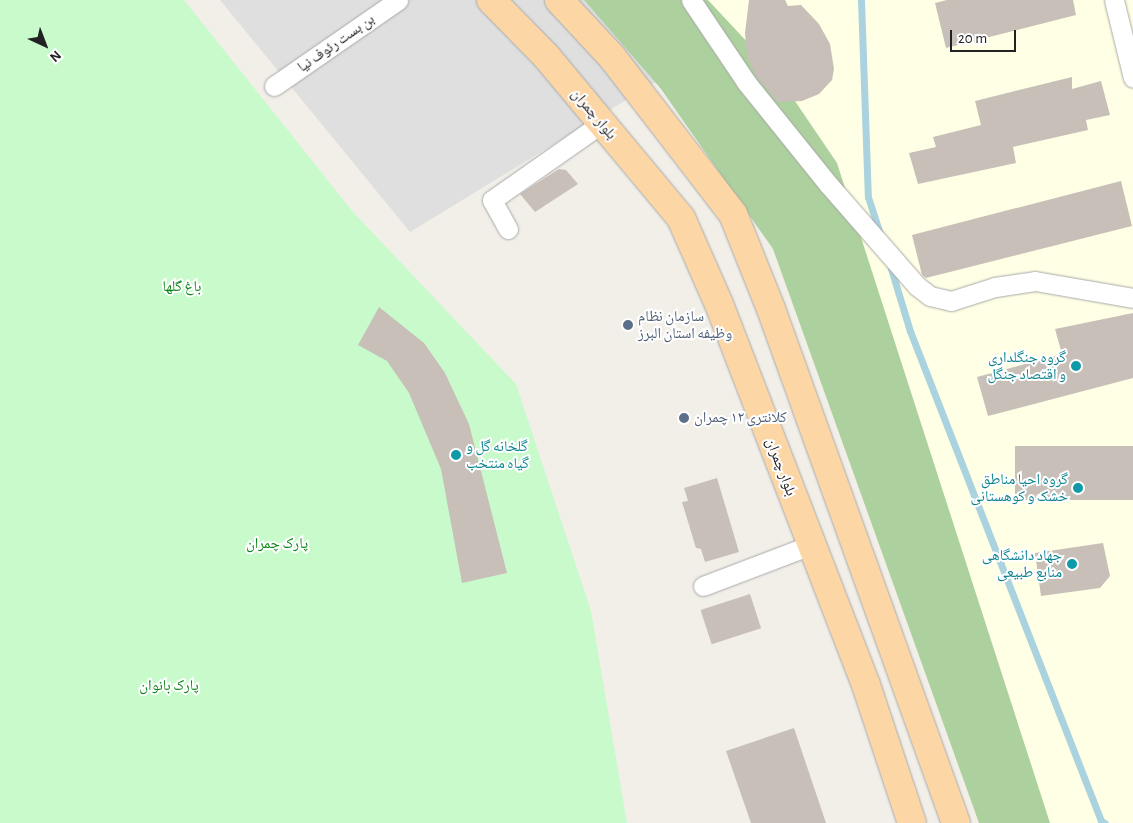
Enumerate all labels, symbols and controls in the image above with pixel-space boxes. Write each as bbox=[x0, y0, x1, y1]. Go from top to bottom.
street label: بن بست رئوف نیا bbox=[294, 10, 378, 76]
north arrow bbox=[20, 20, 70, 70]
scale bar bbox=[953, 20, 1019, 52]
text: 20 m bbox=[958, 31, 987, 46]
text: N bbox=[47, 48, 64, 64]
street label: بلوار چمران bbox=[568, 85, 620, 143]
park label: باغ گلها bbox=[163, 278, 201, 296]
place label: سازمان نظام وظیفه استان البرز bbox=[638, 307, 732, 342]
marker: سازمان نظام وظیفه استان البرز bbox=[622, 319, 634, 331]
place label: گروه جنگلداری و اقتصاد جنگل bbox=[987, 348, 1066, 383]
marker: گروه جنگلداری و اقتصاد جنگل bbox=[1070, 360, 1082, 372]
place label: کلانتری ۱۲ چمران bbox=[694, 409, 787, 427]
marker: کلانتری ۱۲ چمران bbox=[678, 412, 690, 424]
street label: بلوار چمران bbox=[762, 435, 800, 499]
place label: گلخانه گل و گیاه منتخب bbox=[466, 437, 529, 472]
marker: گلخانه گل و گیاه منتخب bbox=[450, 449, 462, 461]
place label: گروه احیا مناطق خشک و کوهستانی bbox=[970, 470, 1068, 505]
marker: گروه احیا مناطق خشک و کوهستانی bbox=[1072, 482, 1084, 494]
park label: پارک چمران bbox=[246, 535, 308, 553]
place label: جهاد دانشگاهی منابع طبیعی bbox=[982, 546, 1062, 581]
marker: جهاد دانشگاهی منابع طبیعی bbox=[1066, 558, 1078, 570]
park label: پارک بانوان bbox=[139, 677, 199, 695]

